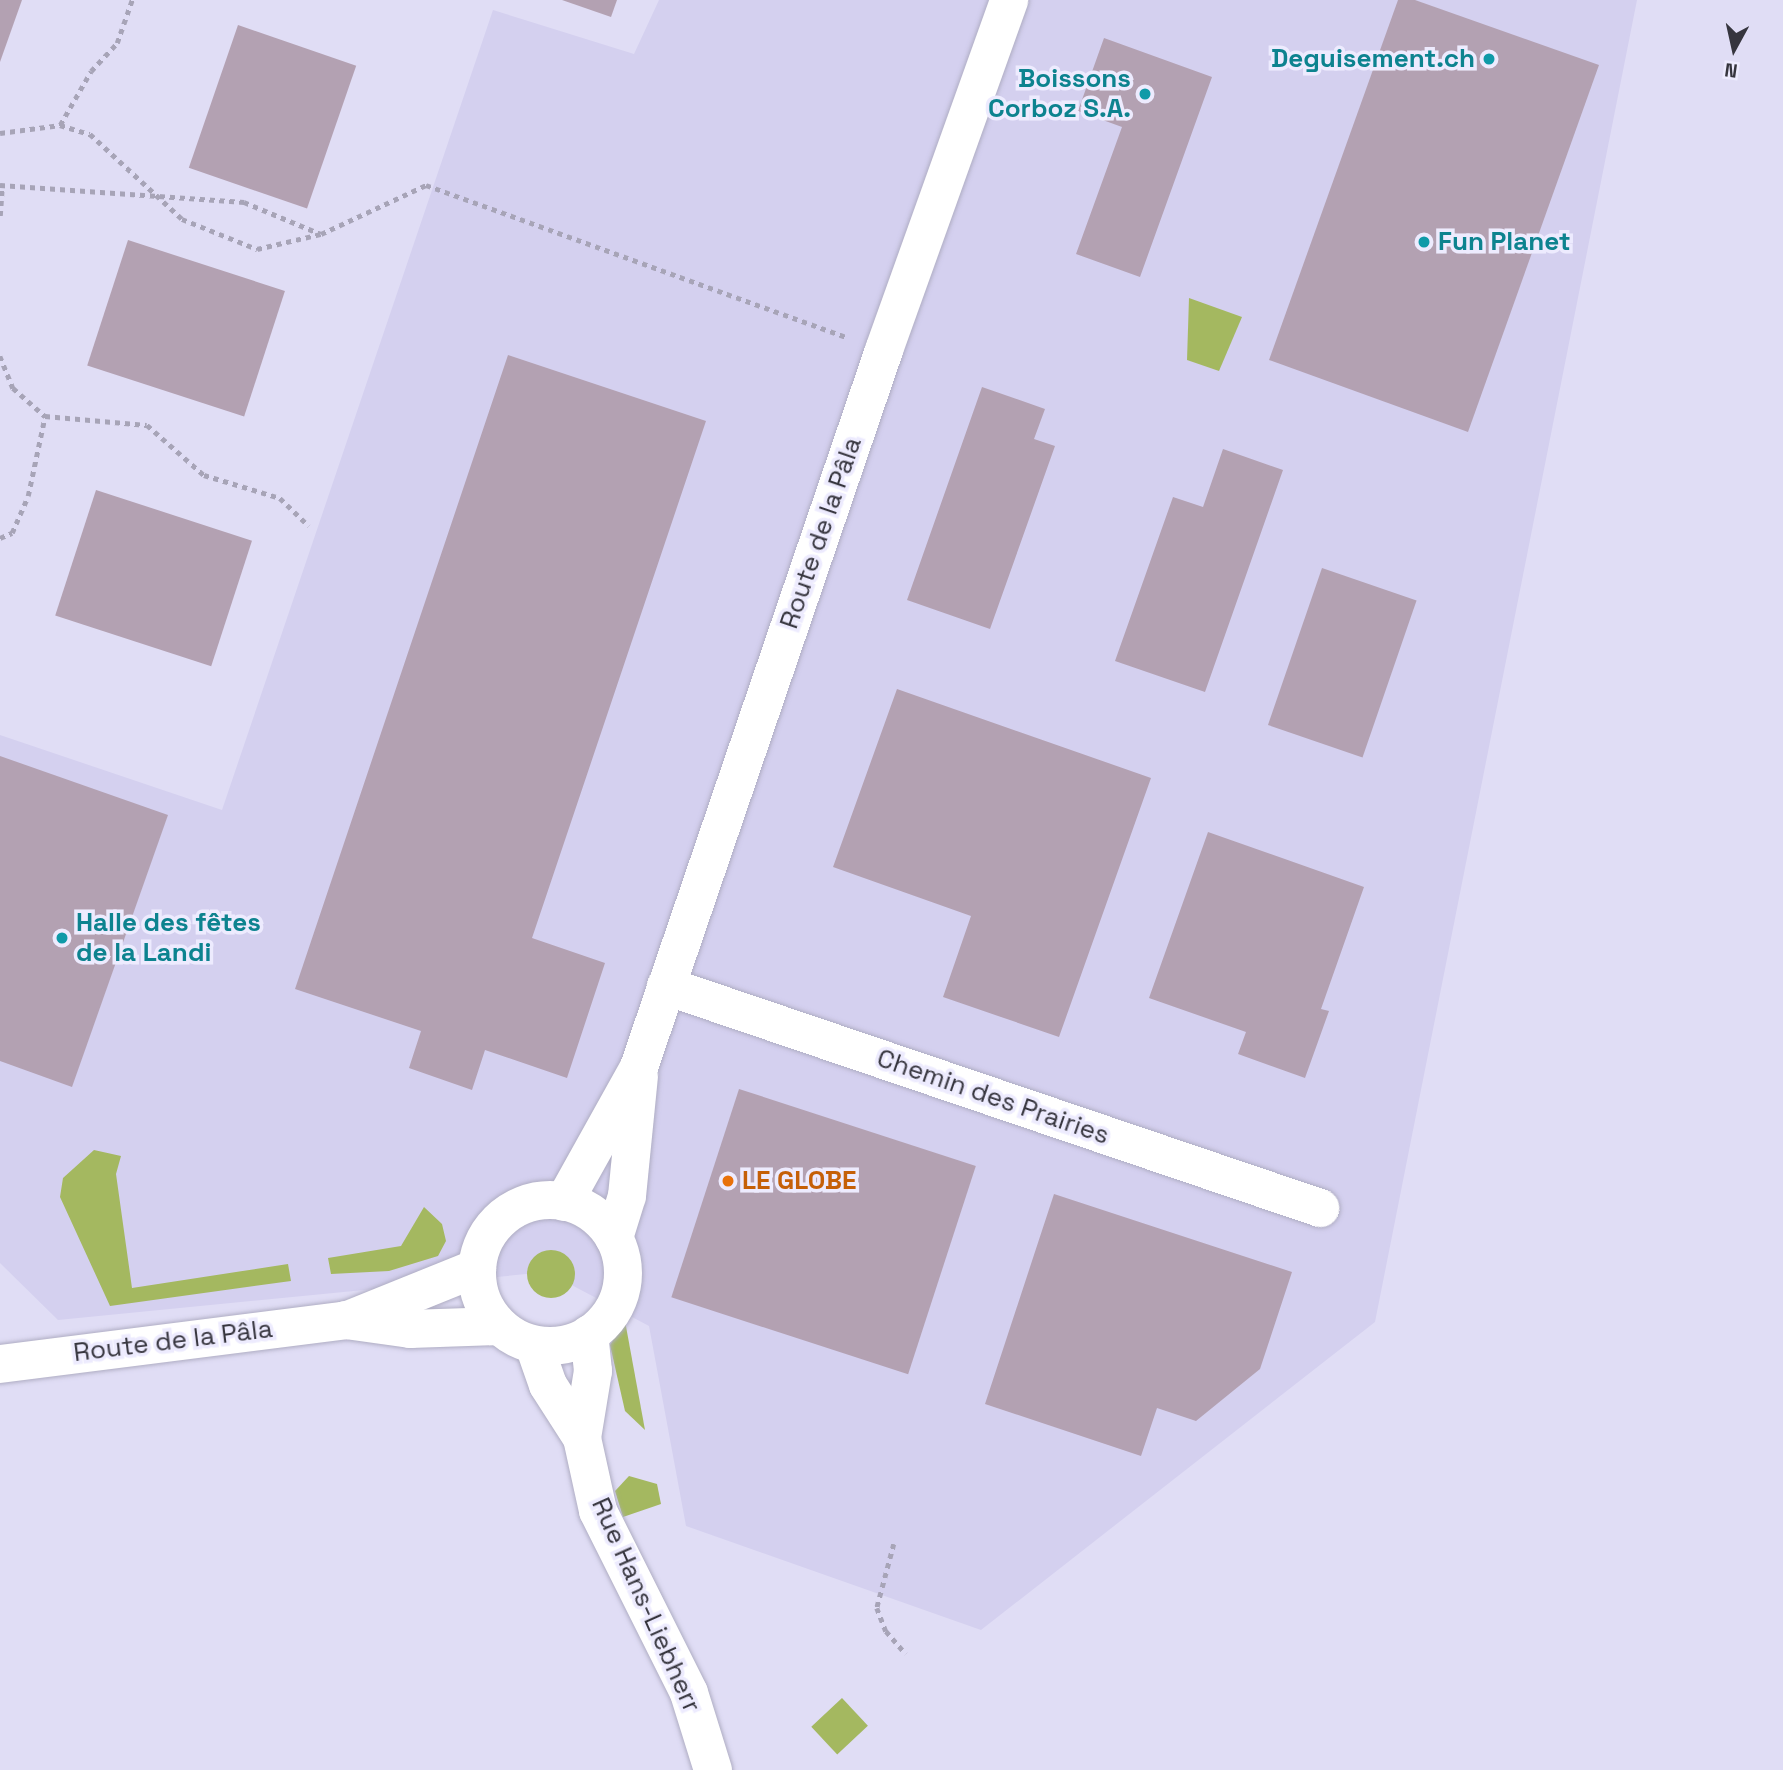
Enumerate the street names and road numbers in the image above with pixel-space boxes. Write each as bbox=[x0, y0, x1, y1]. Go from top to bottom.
street label: Route de la Pâla bbox=[774, 433, 868, 633]
street label: Chemin des Prairies bbox=[873, 1043, 1113, 1151]
street label: Route de la Pâla bbox=[72, 1313, 274, 1369]
street label: Rue Hans-Liebherr bbox=[585, 1493, 707, 1717]

